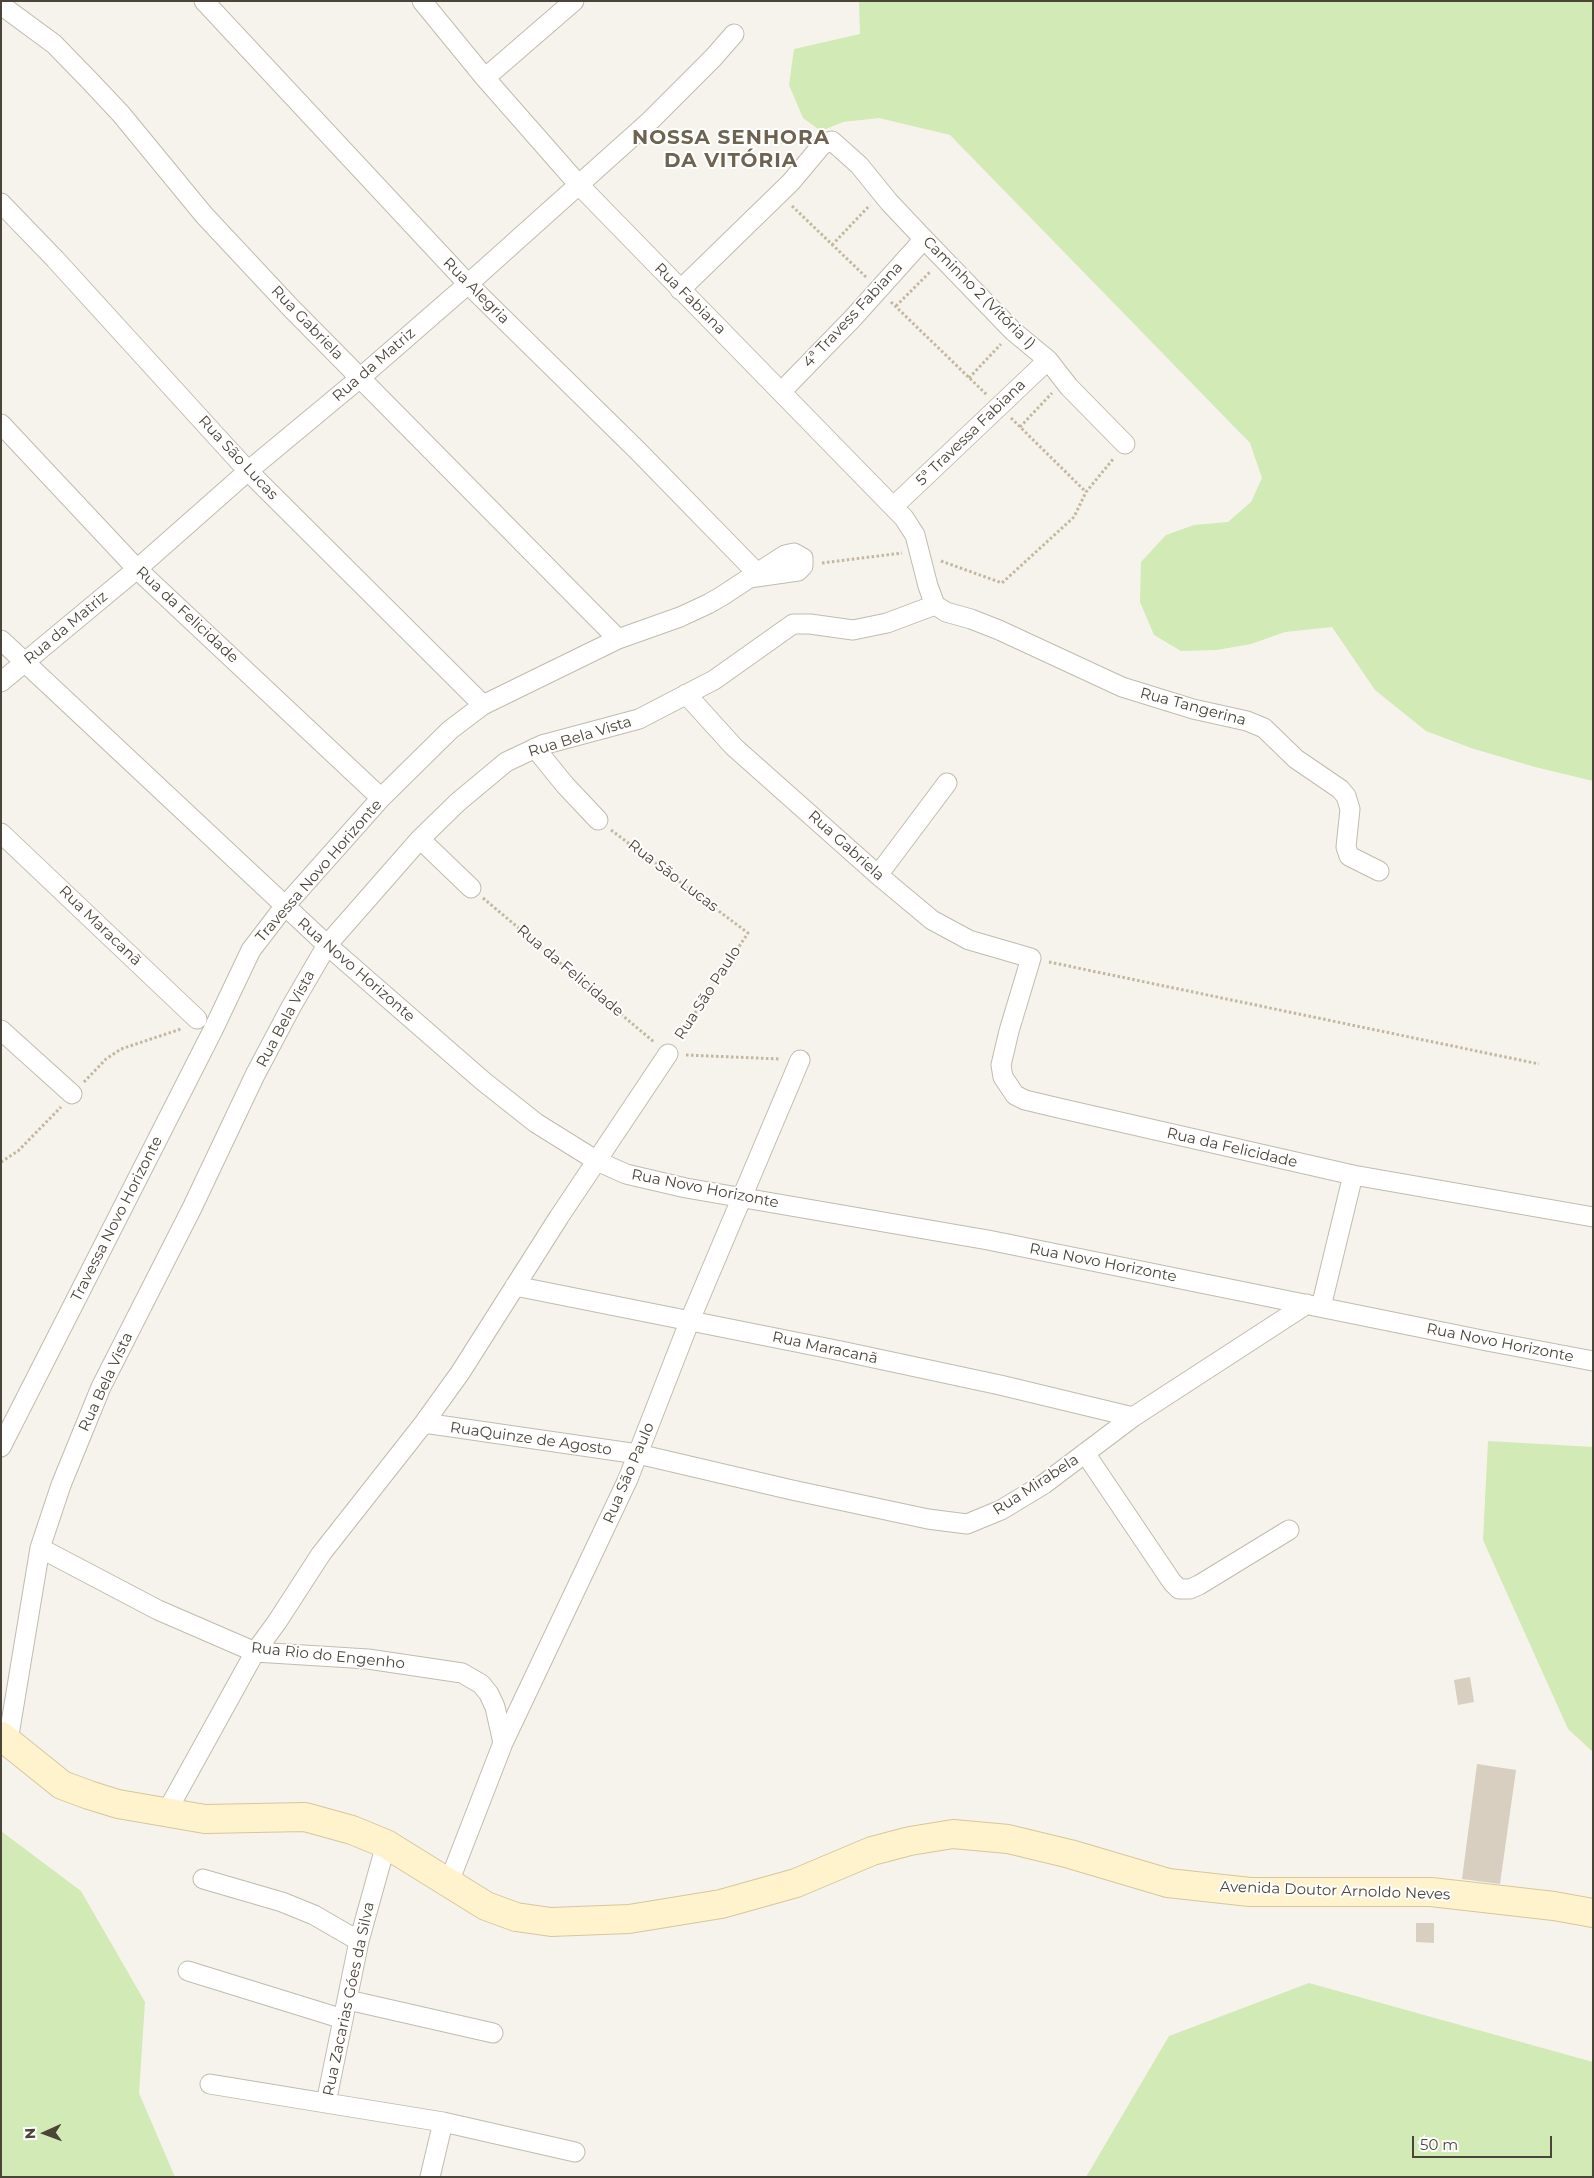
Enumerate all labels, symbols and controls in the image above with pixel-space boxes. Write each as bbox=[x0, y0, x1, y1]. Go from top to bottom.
district label: NOSSA SENHORA DA VITÓRIA bbox=[630, 126, 832, 173]
street label: Caminho 2 (Vitória I) bbox=[919, 233, 1039, 353]
street label: Rua Alegria bbox=[439, 254, 513, 328]
street label: Rua Fabiana bbox=[650, 259, 730, 339]
street label: 4ª Travess Fabiana bbox=[799, 259, 907, 371]
street label: Rua Gabriela bbox=[267, 282, 347, 364]
street label: Rua da Matriz bbox=[329, 324, 419, 406]
street label: 5ª Travessa Fabiana bbox=[913, 376, 1029, 490]
street label: Rua São Lucas bbox=[194, 412, 282, 504]
street label: Rua da Felicidade bbox=[132, 563, 242, 667]
street label: Rua da Matriz bbox=[21, 588, 111, 668]
street label: Rua Tangerina bbox=[1138, 684, 1248, 730]
street label: Rua Bela Vista bbox=[526, 713, 634, 761]
street label: Travessa Novo Horizonte bbox=[252, 796, 386, 946]
street label: Rua Gabriela bbox=[804, 807, 888, 885]
street label: Rua São Lucas bbox=[624, 836, 722, 916]
street label: Rua Maracanã bbox=[55, 882, 145, 970]
street label: Rua Novo Horizonte bbox=[294, 914, 418, 1026]
street label: Rua da Felicidade bbox=[513, 921, 627, 1021]
street label: Rua São Paulo bbox=[671, 943, 745, 1043]
street label: Rua Bela Vista bbox=[253, 967, 319, 1071]
street label: Rua da Felicidade bbox=[1165, 1124, 1299, 1172]
street label: Travessa Novo Horizonte bbox=[67, 1133, 167, 1305]
street label: Rua Novo Horizonte bbox=[630, 1166, 780, 1212]
street label: Rua Novo Horizonte bbox=[1028, 1240, 1178, 1286]
street label: Rua Novo Horizonte bbox=[1425, 1320, 1575, 1366]
street label: Rua Maracanã bbox=[771, 1328, 879, 1368]
street label: Rua Bela Vista bbox=[75, 1330, 137, 1434]
street label: RuaQuinze de Agosto bbox=[449, 1419, 613, 1459]
street label: Rua São Paulo bbox=[600, 1420, 658, 1526]
street label: Rua Mirabela bbox=[990, 1451, 1082, 1519]
street label: Rua Rio do Engenho bbox=[250, 1639, 406, 1673]
street label: Avenida Doutor Arnoldo Neves bbox=[1219, 1878, 1451, 1904]
street label: Rua Zacarias Góes da Silva bbox=[320, 1900, 378, 2098]
north arrow bbox=[20, 2108, 70, 2158]
scale bar bbox=[1414, 2126, 1554, 2158]
text: N bbox=[21, 2128, 39, 2139]
text: 50 m bbox=[1420, 2135, 1458, 2154]

